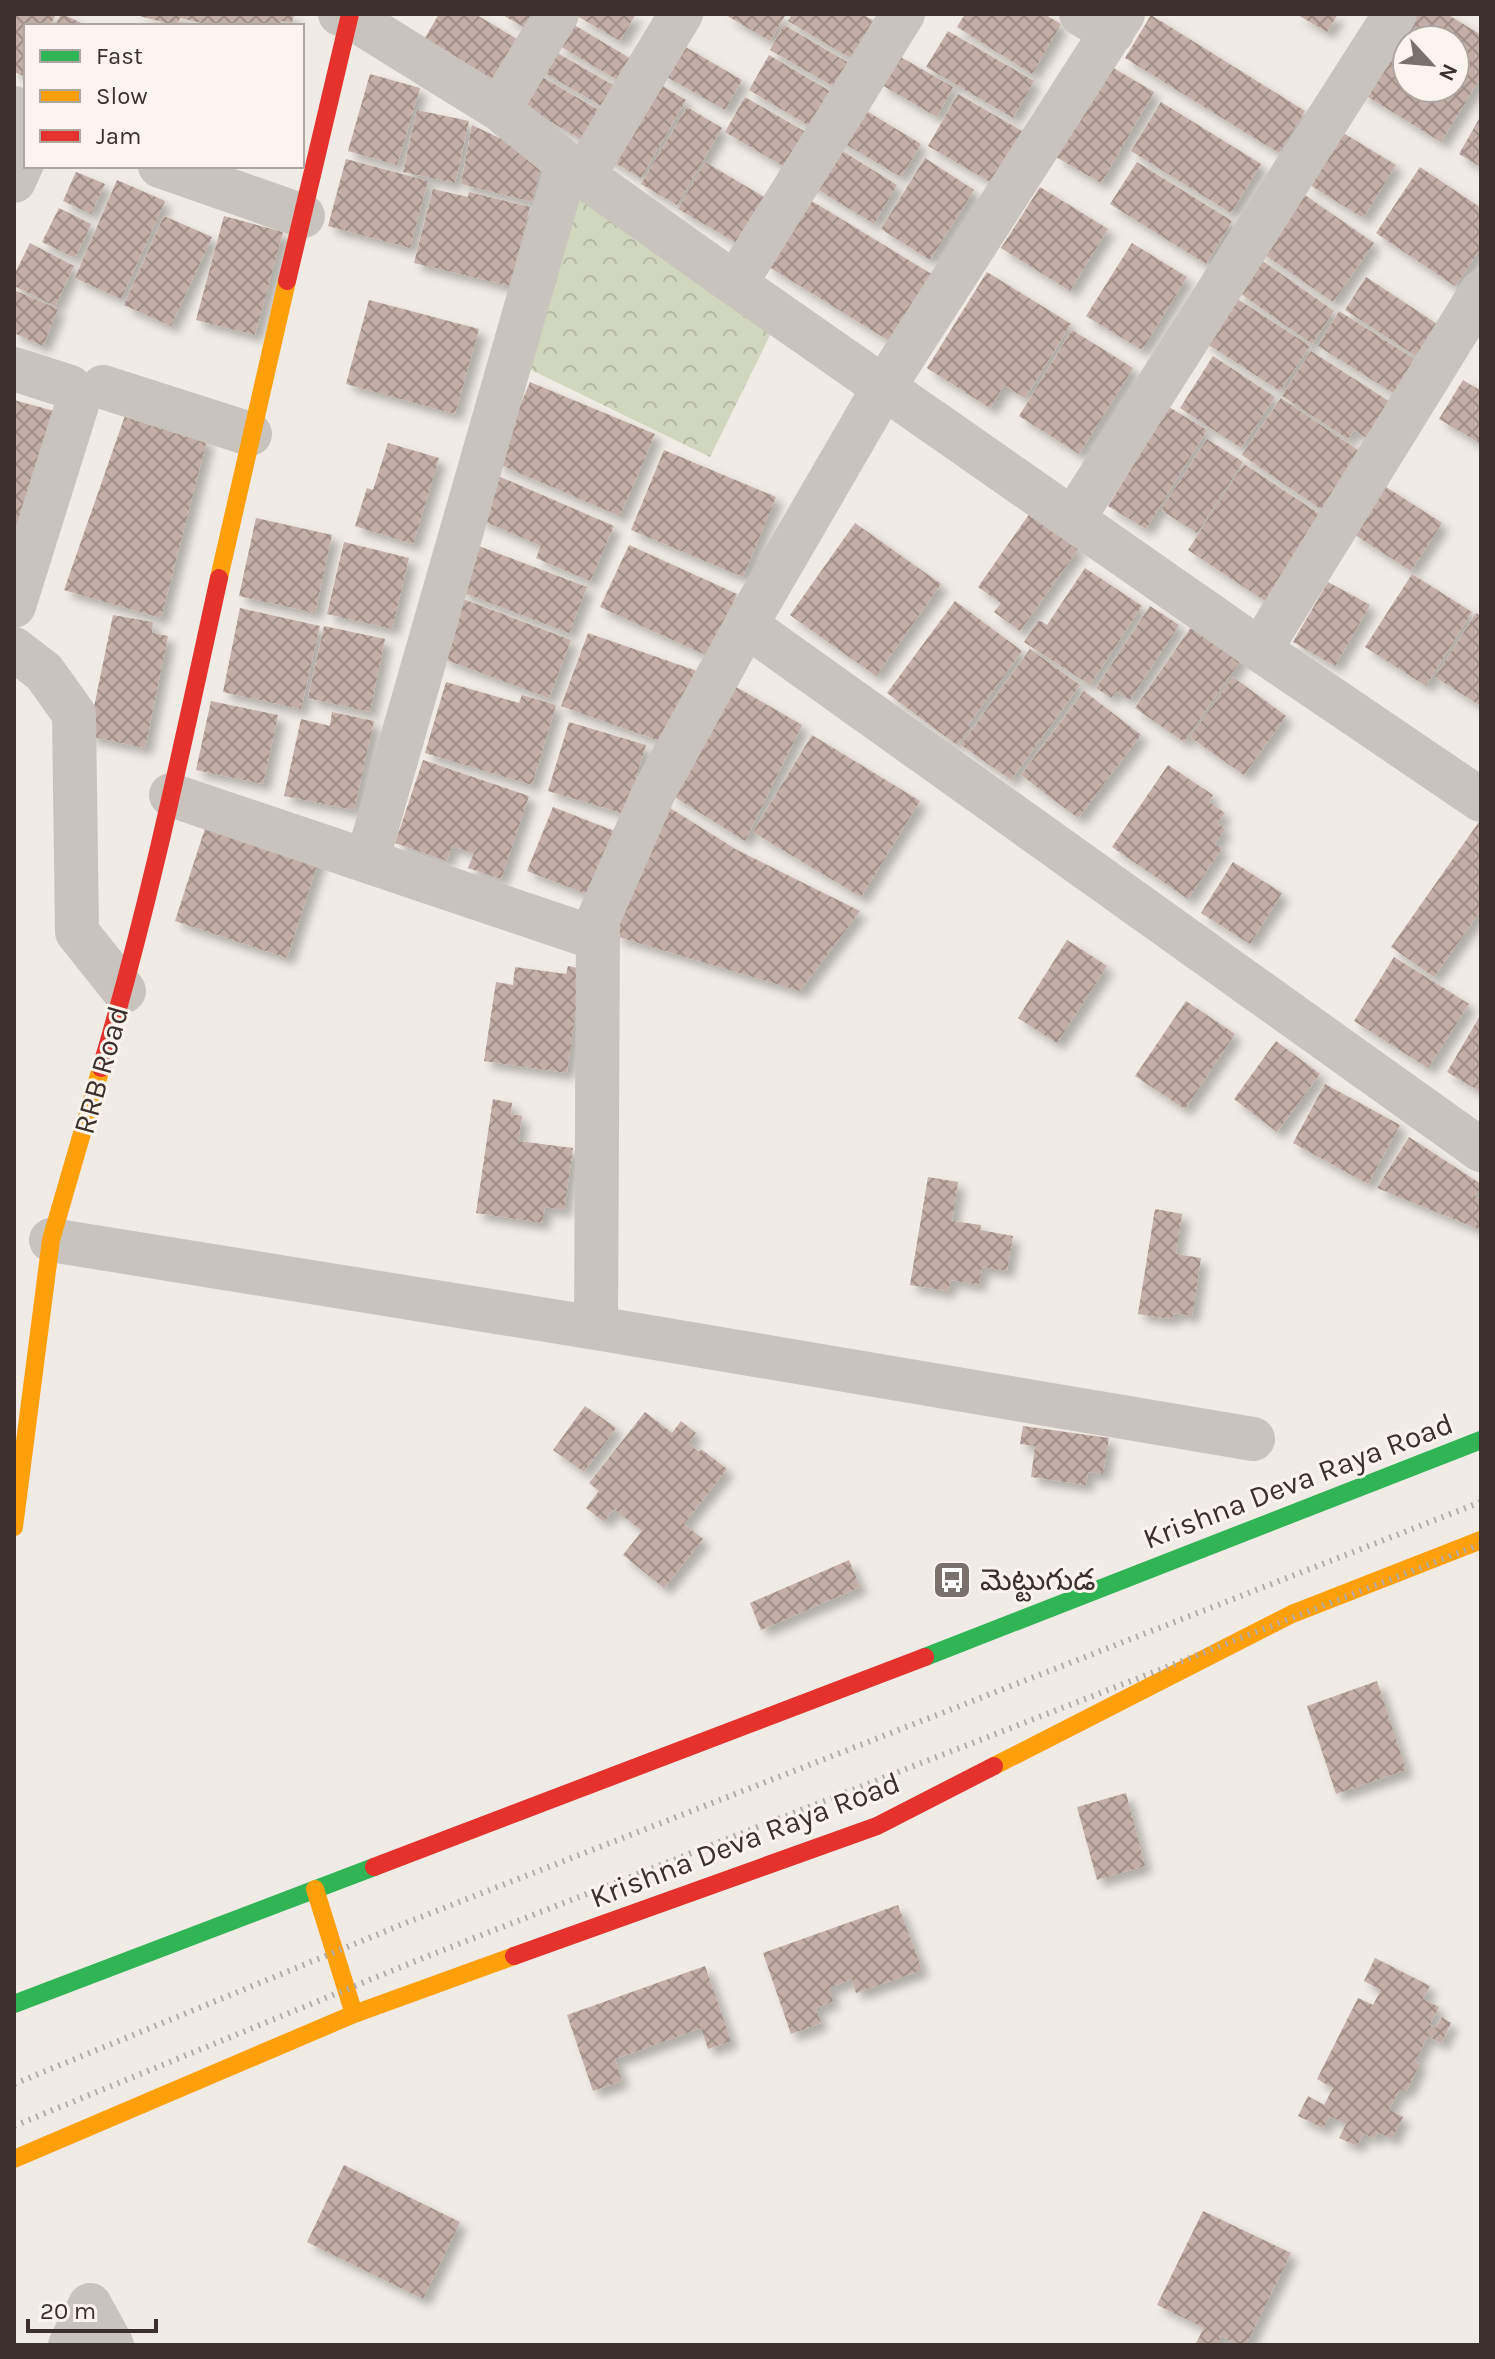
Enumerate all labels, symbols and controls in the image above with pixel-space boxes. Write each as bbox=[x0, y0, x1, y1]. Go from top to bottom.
legend bbox=[24, 24, 304, 168]
north arrow bbox=[1391, 24, 1471, 104]
text: Fast bbox=[96, 42, 143, 70]
text: N bbox=[1433, 60, 1463, 85]
text: Slow bbox=[96, 82, 148, 110]
text: Jam bbox=[96, 122, 141, 150]
street label: RRB Road bbox=[66, 1002, 136, 1138]
street label: Krishna Deva Raya Road bbox=[1138, 1405, 1458, 1557]
bus stop icon: మెట్టుగుడ bbox=[931, 1559, 973, 1601]
place label: మెట్టుగుడ bbox=[980, 1562, 1095, 1602]
street label: Krishna Deva Raya Road bbox=[585, 1764, 905, 1916]
scale bar bbox=[28, 2283, 156, 2333]
text: 20 m bbox=[40, 2297, 96, 2325]

